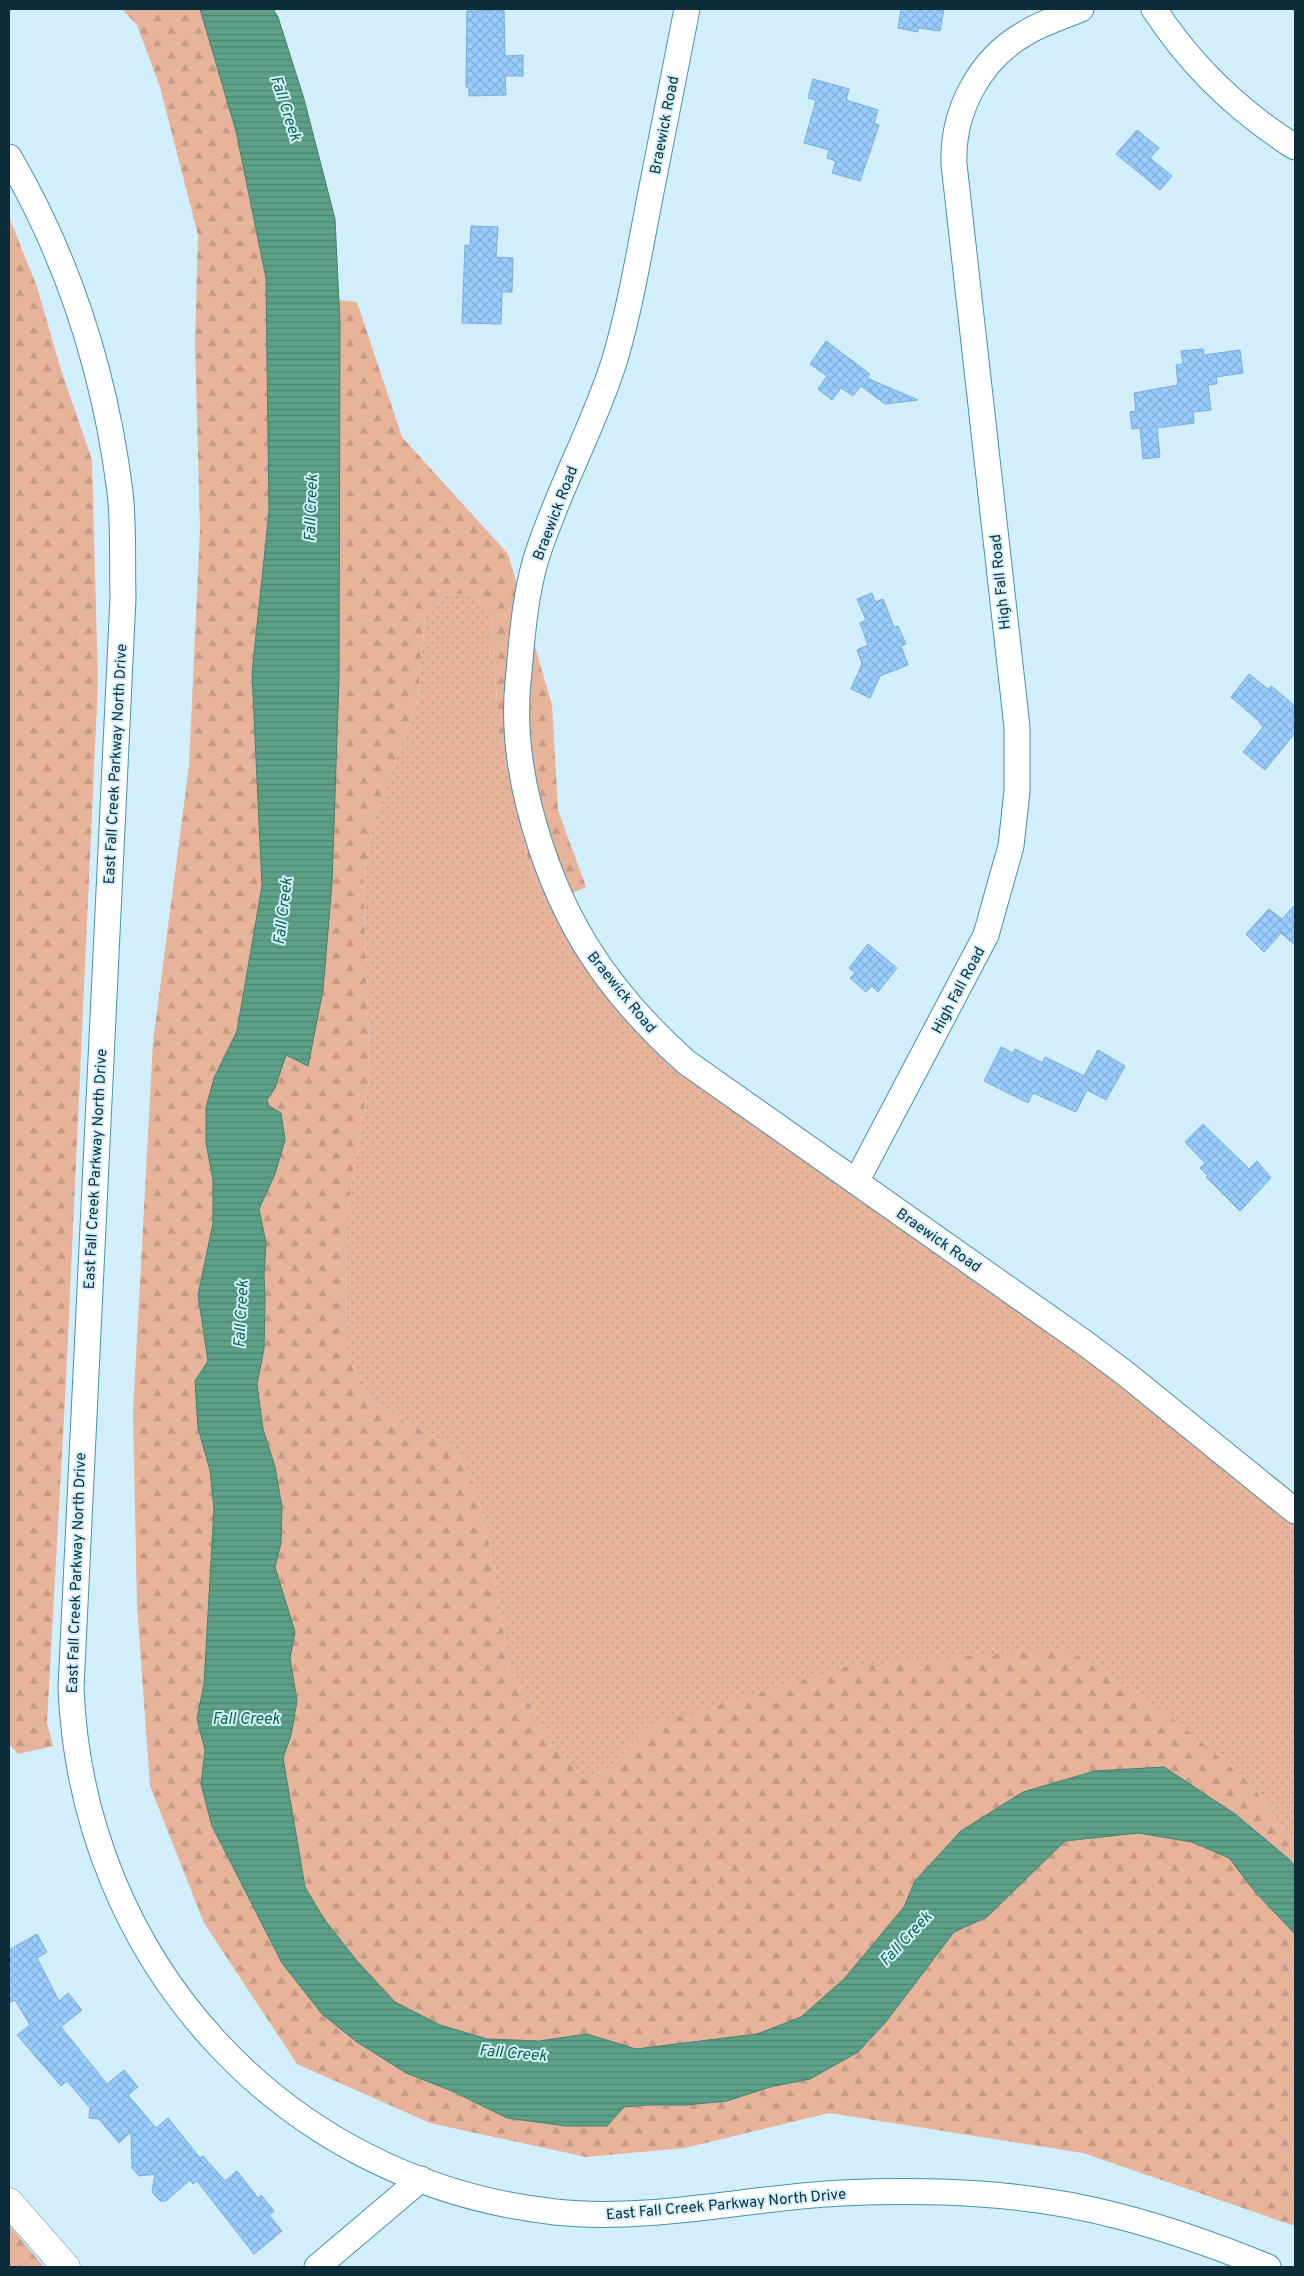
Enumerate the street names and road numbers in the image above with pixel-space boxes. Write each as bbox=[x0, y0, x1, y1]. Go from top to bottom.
street label: Braewick Road bbox=[647, 75, 684, 176]
street label: Braewick Road bbox=[530, 464, 583, 563]
street label: High Fall Road bbox=[987, 533, 1016, 631]
street label: East Fall Creek Parkway North Drive bbox=[101, 643, 132, 885]
street label: High Fall Road bbox=[928, 944, 990, 1038]
street label: Braewick Road bbox=[582, 948, 660, 1038]
street label: East Fall Creek Parkway North Drive bbox=[81, 1048, 112, 1290]
street label: Braewick Road bbox=[892, 1205, 984, 1278]
street label: East Fall Creek Parkway North Drive bbox=[64, 1452, 91, 1694]
street label: East Fall Creek Parkway North Drive bbox=[605, 2186, 847, 2225]

